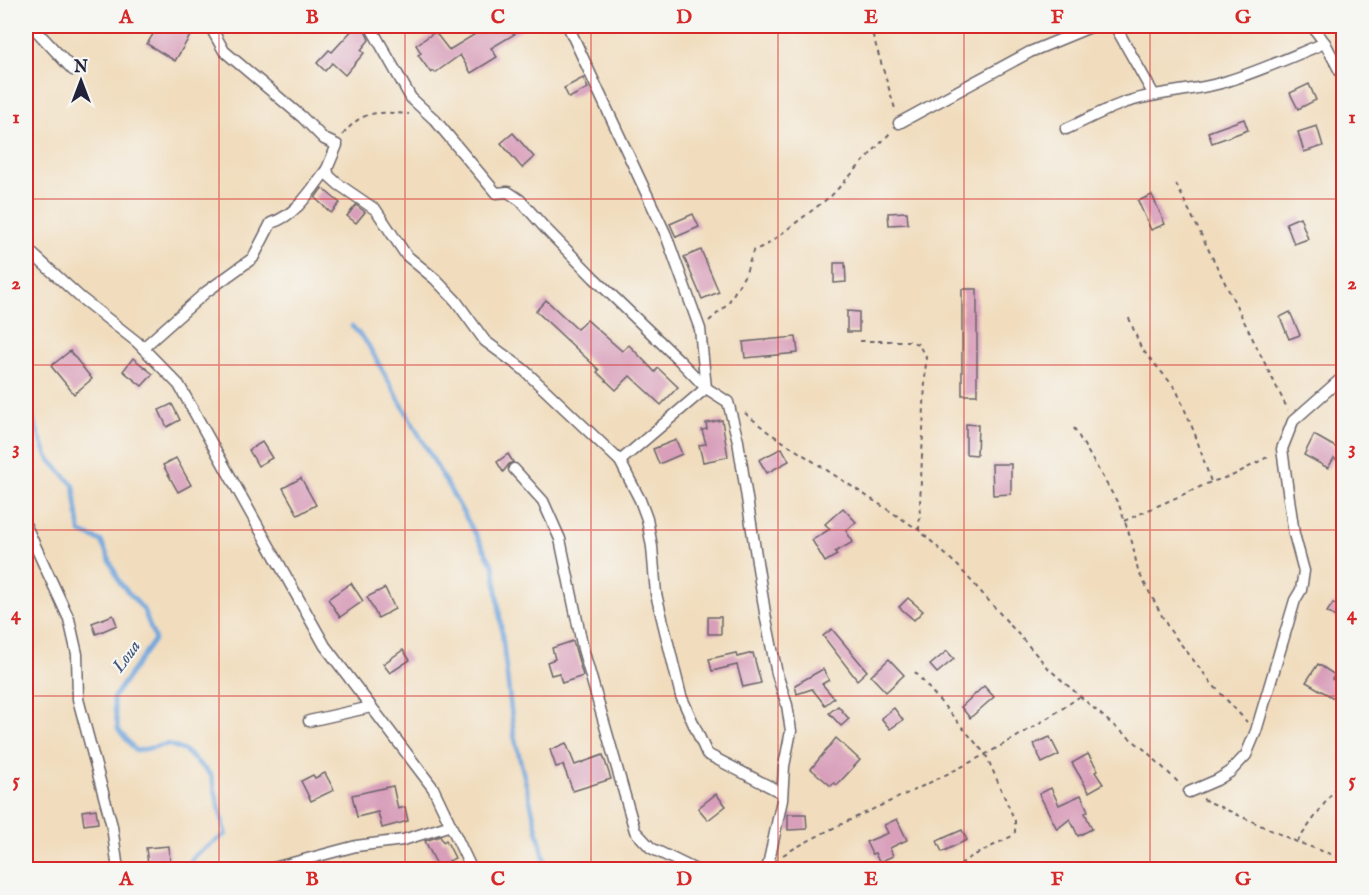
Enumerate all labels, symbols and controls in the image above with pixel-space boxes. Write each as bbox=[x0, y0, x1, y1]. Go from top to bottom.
text: A bbox=[118, 5, 134, 30]
text: B bbox=[305, 5, 319, 30]
text: C bbox=[491, 5, 505, 30]
text: D bbox=[676, 5, 692, 30]
text: E bbox=[864, 5, 878, 30]
text: F bbox=[1051, 5, 1064, 30]
text: G bbox=[1235, 5, 1252, 30]
north arrow bbox=[51, 51, 111, 111]
text: N bbox=[73, 58, 88, 78]
text: 1 bbox=[12, 105, 20, 130]
text: 1 bbox=[1348, 105, 1356, 130]
text: 2 bbox=[11, 271, 21, 296]
text: 2 bbox=[1347, 271, 1357, 296]
text: 3 bbox=[12, 436, 20, 461]
text: 3 bbox=[1348, 436, 1356, 461]
text: 4 bbox=[11, 602, 22, 627]
text: 4 bbox=[1347, 602, 1358, 627]
water label: Loua bbox=[107, 636, 147, 678]
text: 5 bbox=[12, 768, 20, 793]
text: 5 bbox=[1348, 768, 1356, 793]
text: A bbox=[118, 867, 134, 892]
text: B bbox=[305, 867, 319, 892]
text: C bbox=[491, 867, 505, 892]
text: D bbox=[676, 867, 692, 892]
text: E bbox=[864, 867, 878, 892]
text: F bbox=[1051, 867, 1064, 892]
text: G bbox=[1235, 867, 1252, 892]

